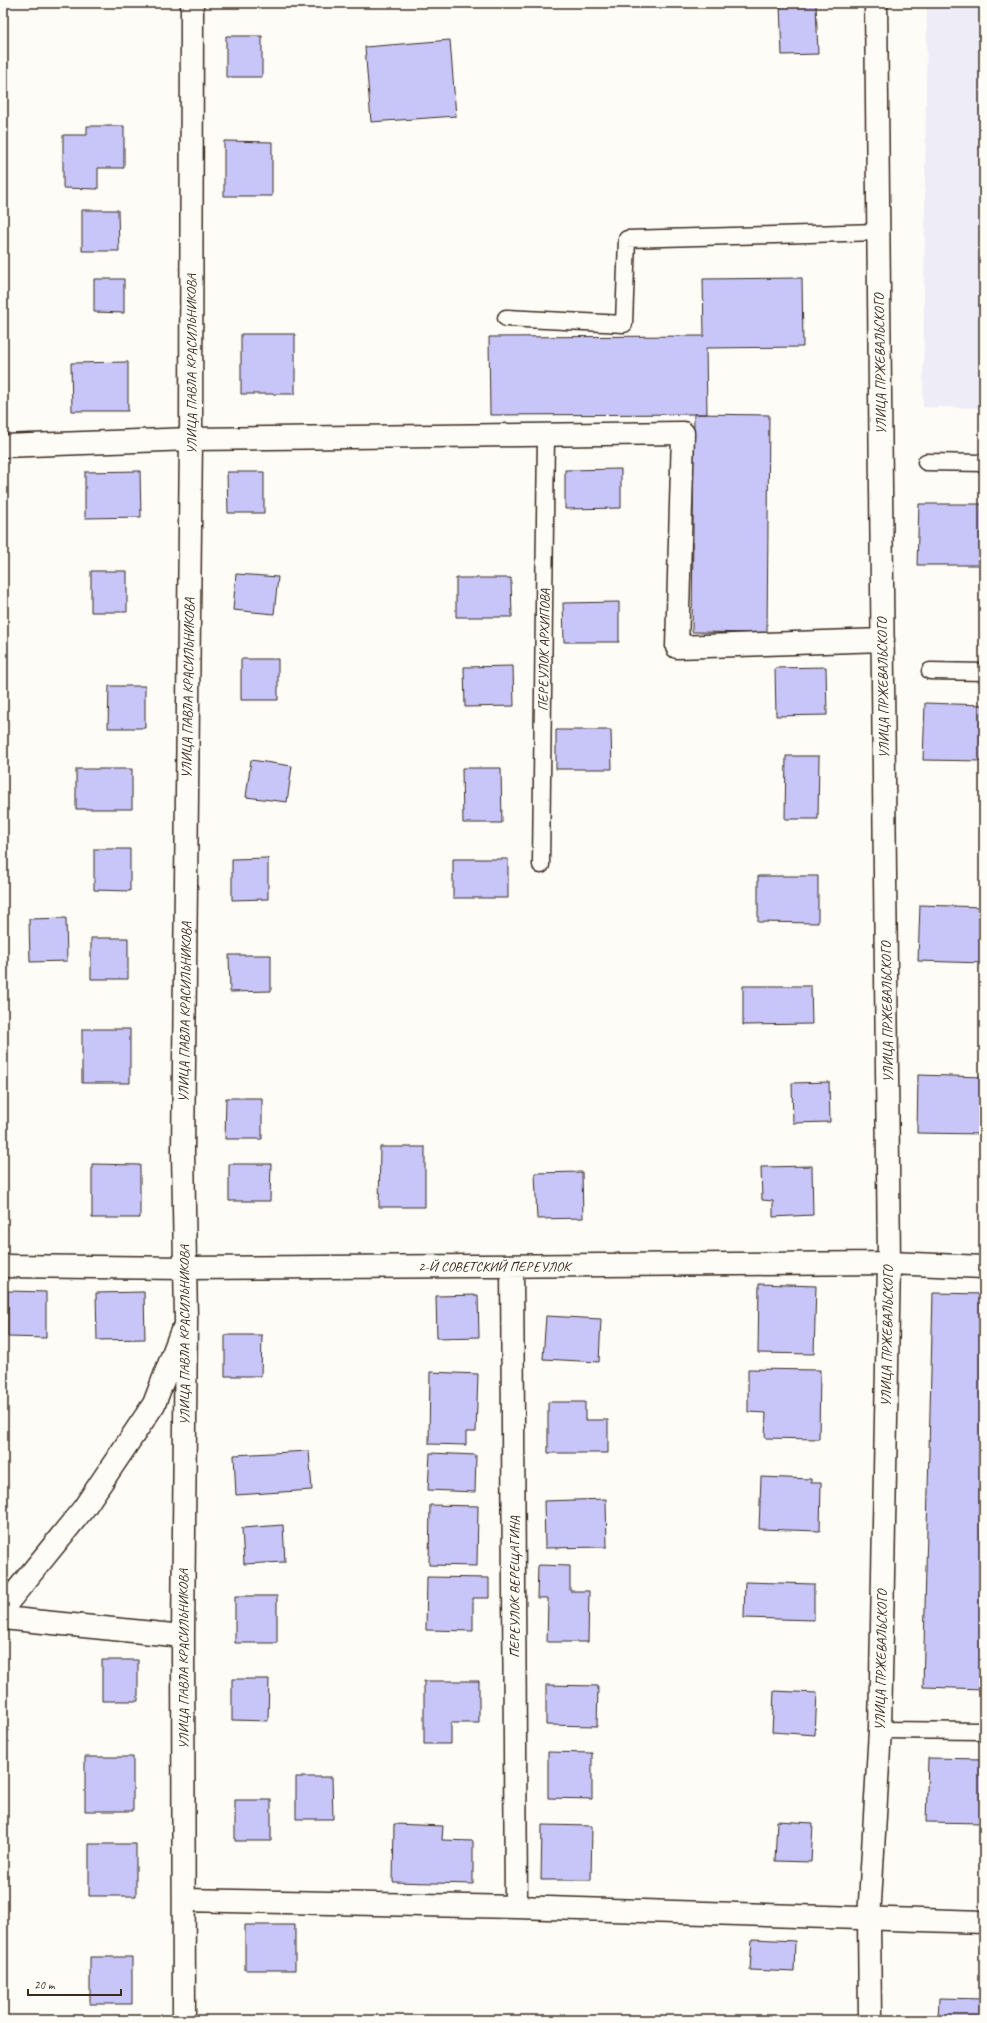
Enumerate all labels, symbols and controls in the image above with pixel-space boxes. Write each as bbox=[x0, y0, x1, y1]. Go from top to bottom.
street label: УЛИЦА ПАВЛА КРАСИЛЬНИКОВА bbox=[183, 273, 200, 454]
street label: УЛИЦА ПРЖЕВАЛЬСКОГО bbox=[870, 291, 890, 434]
street label: ПЕРЕУЛОК АРХИПОВА bbox=[534, 588, 554, 711]
street label: УЛИЦА ПАВЛА КРАСИЛЬНИКОВА bbox=[178, 597, 198, 778]
street label: УЛИЦА ПРЖЕВАЛЬСКОГО bbox=[873, 615, 893, 758]
street label: УЛИЦА ПАВЛА КРАСИЛЬНИКОВА bbox=[175, 921, 195, 1102]
street label: УЛИЦА ПРЖЕВАЛЬСКОГО bbox=[877, 939, 897, 1082]
street label: УЛИЦА ПАВЛА КРАСИЛЬНИКОВА bbox=[176, 1244, 193, 1425]
street label: 2-Й СОВЕТСКИЙ ПЕРЕУЛОК bbox=[418, 1258, 573, 1275]
street label: УЛИЦА ПРЖЕВАЛЬСКОГО bbox=[877, 1263, 897, 1406]
street label: ПЕРЕУЛОК ВЕРЕЩАГИНА bbox=[506, 1515, 523, 1658]
street label: УЛИЦА ПАВЛА КРАСИЛЬНИКОВА bbox=[175, 1568, 192, 1749]
street label: УЛИЦА ПРЖЕВАЛЬСКОГО bbox=[871, 1587, 891, 1730]
scale bar bbox=[28, 1971, 121, 1997]
text: 20 m bbox=[34, 1977, 56, 1993]

